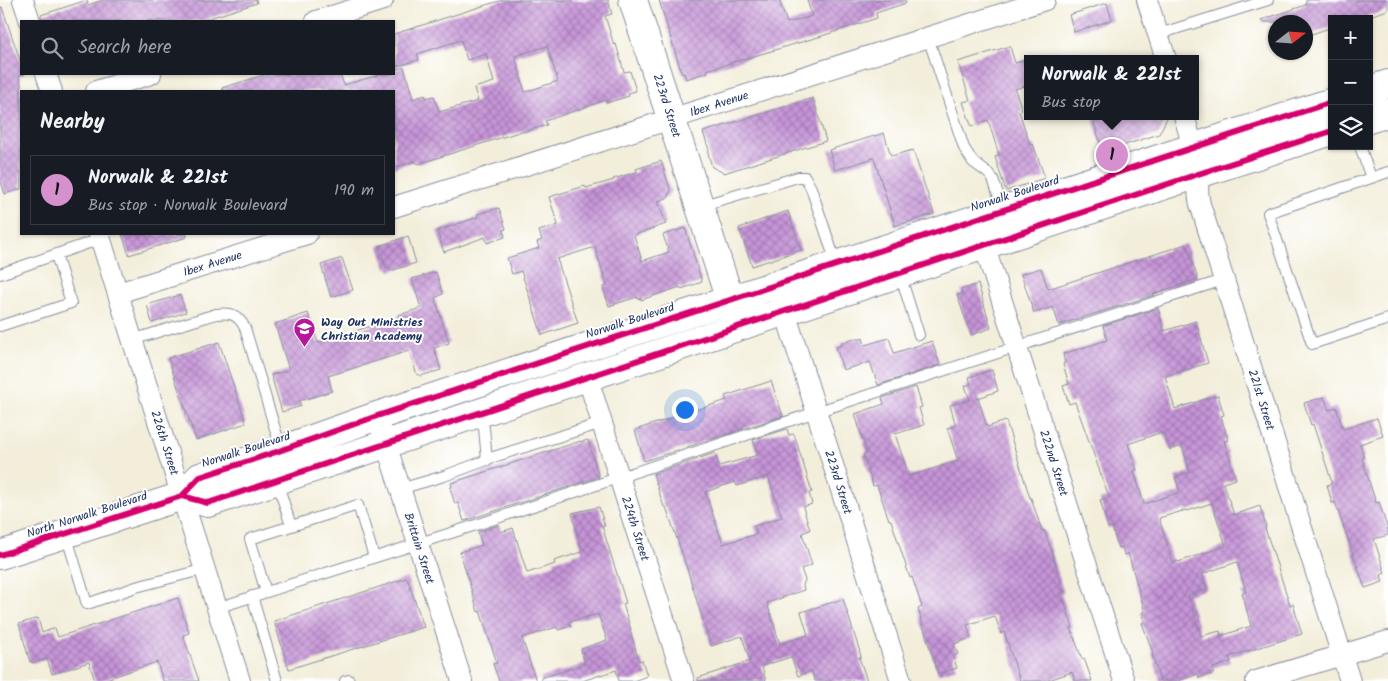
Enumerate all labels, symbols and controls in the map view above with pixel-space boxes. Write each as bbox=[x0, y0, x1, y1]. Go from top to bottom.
north arrow bbox=[1268, 15, 1313, 60]
map controls bbox=[1328, 15, 1373, 150]
button: + bbox=[1328, 15, 1373, 60]
search box bbox=[20, 20, 395, 75]
text: Search here bbox=[78, 33, 172, 63]
icon: search bbox=[38, 34, 66, 62]
popup bbox=[1024, 55, 1199, 120]
text: Norwalk & 221st bbox=[1041, 60, 1182, 90]
button: − bbox=[1328, 60, 1373, 105]
street label: 223rd Street bbox=[648, 71, 686, 140]
street label: Ibex Avenue bbox=[687, 85, 751, 122]
text: Bus stop bbox=[1041, 90, 1101, 115]
button: layers bbox=[1328, 105, 1373, 150]
text: Nearby bbox=[40, 106, 105, 139]
pin: 1 bbox=[1096, 136, 1128, 174]
text: Norwalk & 221st bbox=[88, 163, 228, 193]
street label: Norwalk Boulevard bbox=[968, 170, 1063, 217]
text: 1 bbox=[55, 178, 59, 203]
text: 190 m bbox=[334, 178, 374, 203]
text: Bus stop · Norwalk Boulevard bbox=[88, 193, 287, 218]
street label: Ibex Avenue bbox=[181, 245, 245, 282]
street label: Norwalk Boulevard bbox=[583, 297, 678, 344]
place label: Way Out Ministries Christian Academy bbox=[321, 313, 423, 346]
school or university icon: Way Out Ministries Christian Academy bbox=[293, 317, 317, 348]
street label: 221st Street bbox=[1243, 367, 1280, 433]
your location bbox=[672, 397, 698, 423]
street label: 226th Street bbox=[146, 408, 184, 478]
street label: Norwalk Boulevard bbox=[199, 426, 294, 473]
street label: 222nd Street bbox=[1034, 427, 1074, 499]
street label: 223rd Street bbox=[820, 448, 858, 517]
street label: North Norwalk Boulevard bbox=[24, 486, 151, 543]
street label: 224th Street bbox=[616, 494, 655, 564]
street label: Brittain Street bbox=[399, 510, 440, 587]

